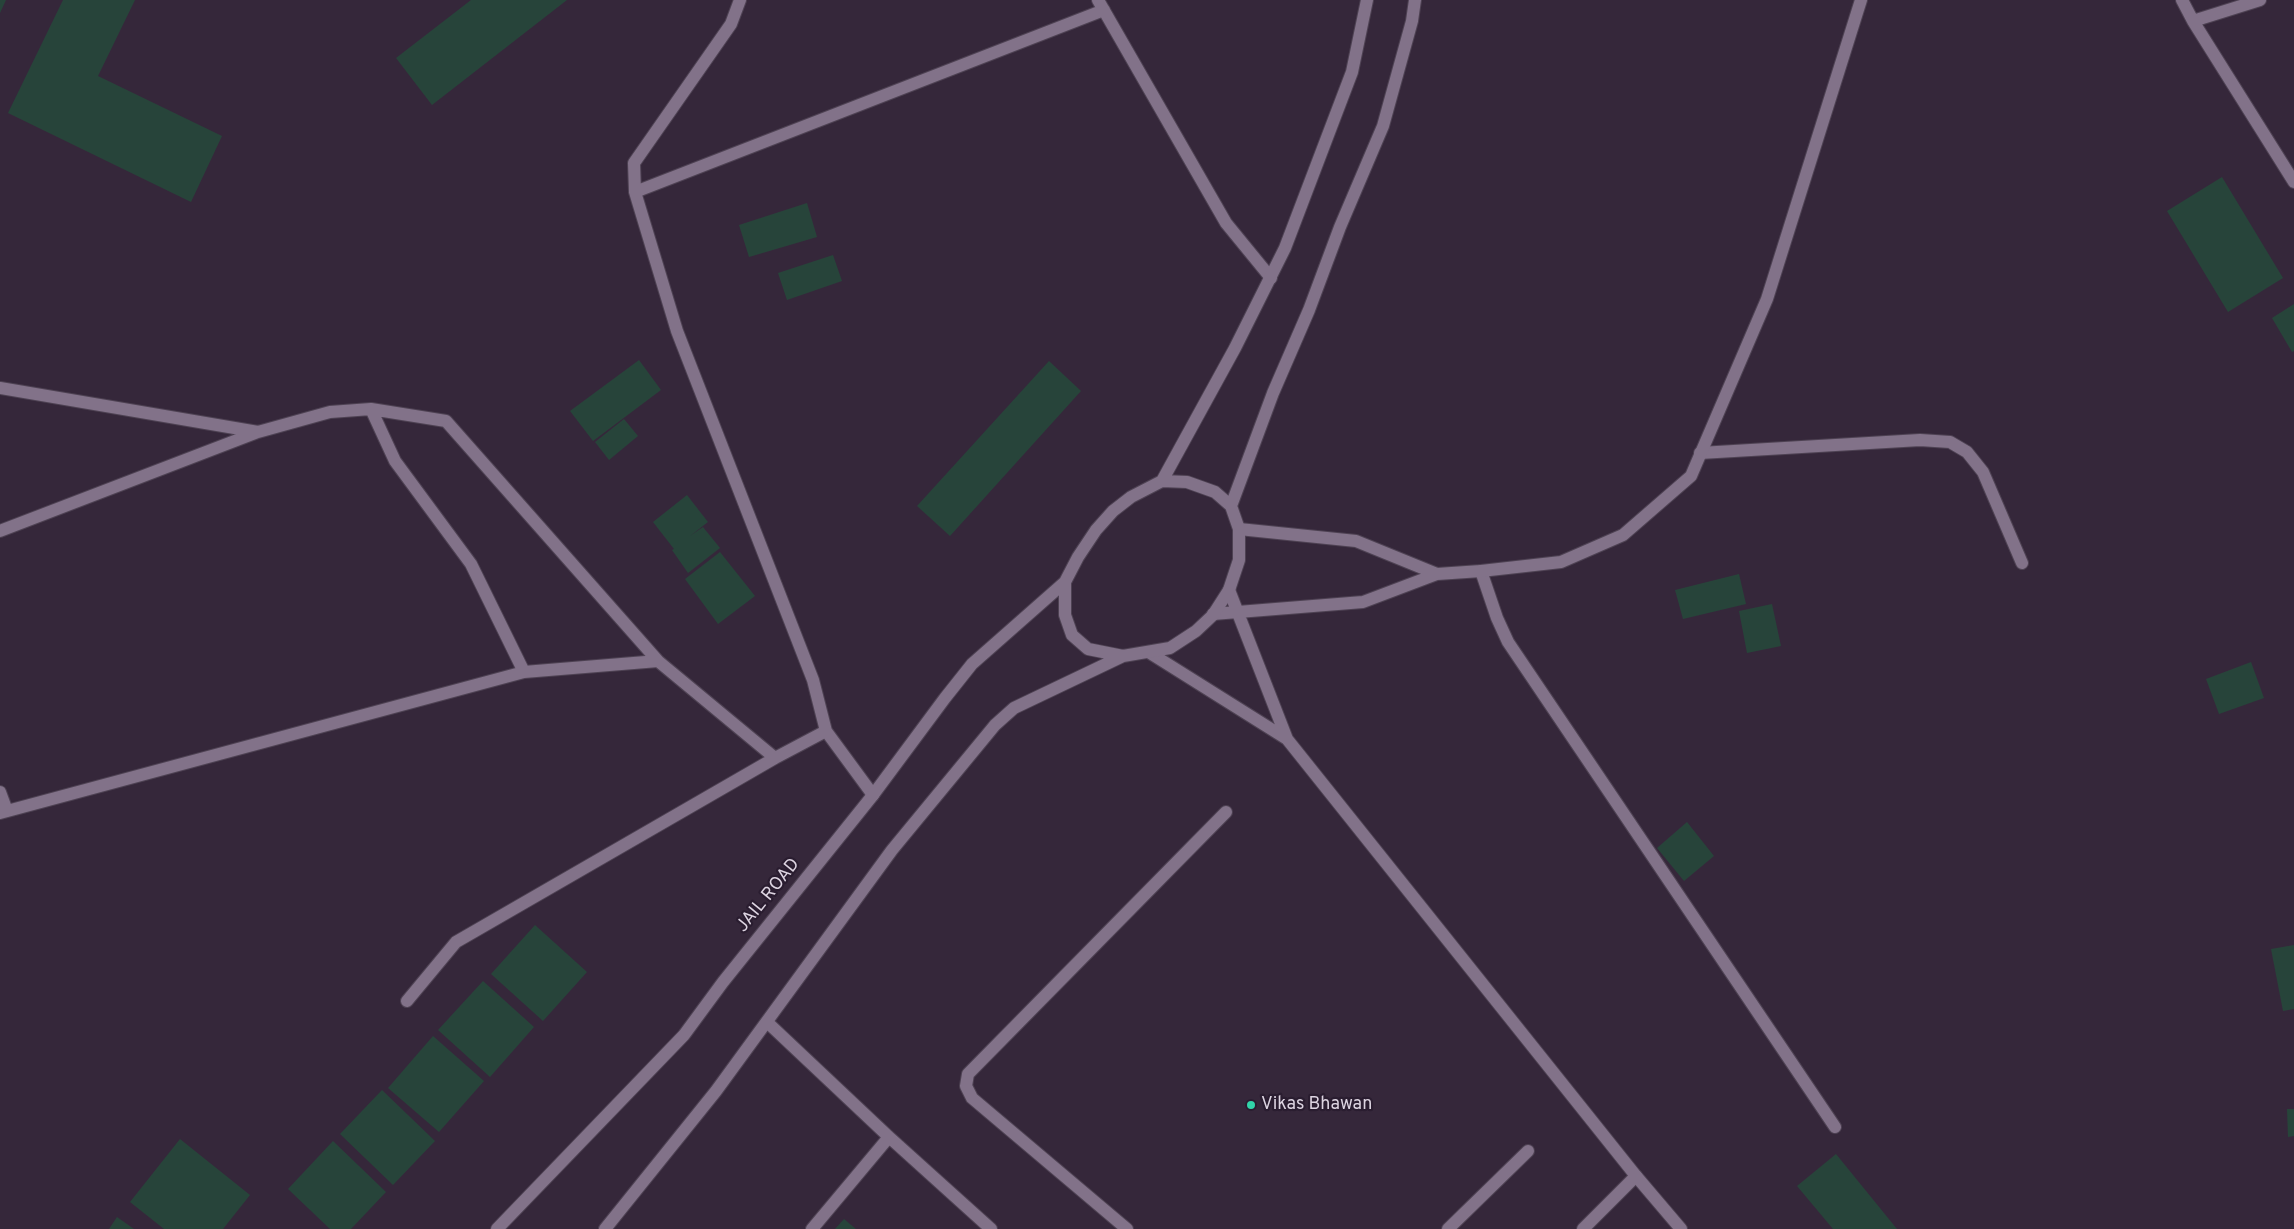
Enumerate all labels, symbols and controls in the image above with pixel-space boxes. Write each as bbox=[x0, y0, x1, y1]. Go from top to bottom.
street label: JAIL ROAD bbox=[733, 855, 805, 937]
place label: Vikas Bhawan bbox=[1261, 1094, 1372, 1116]
marker: Vikas Bhawan bbox=[1245, 1099, 1257, 1111]

